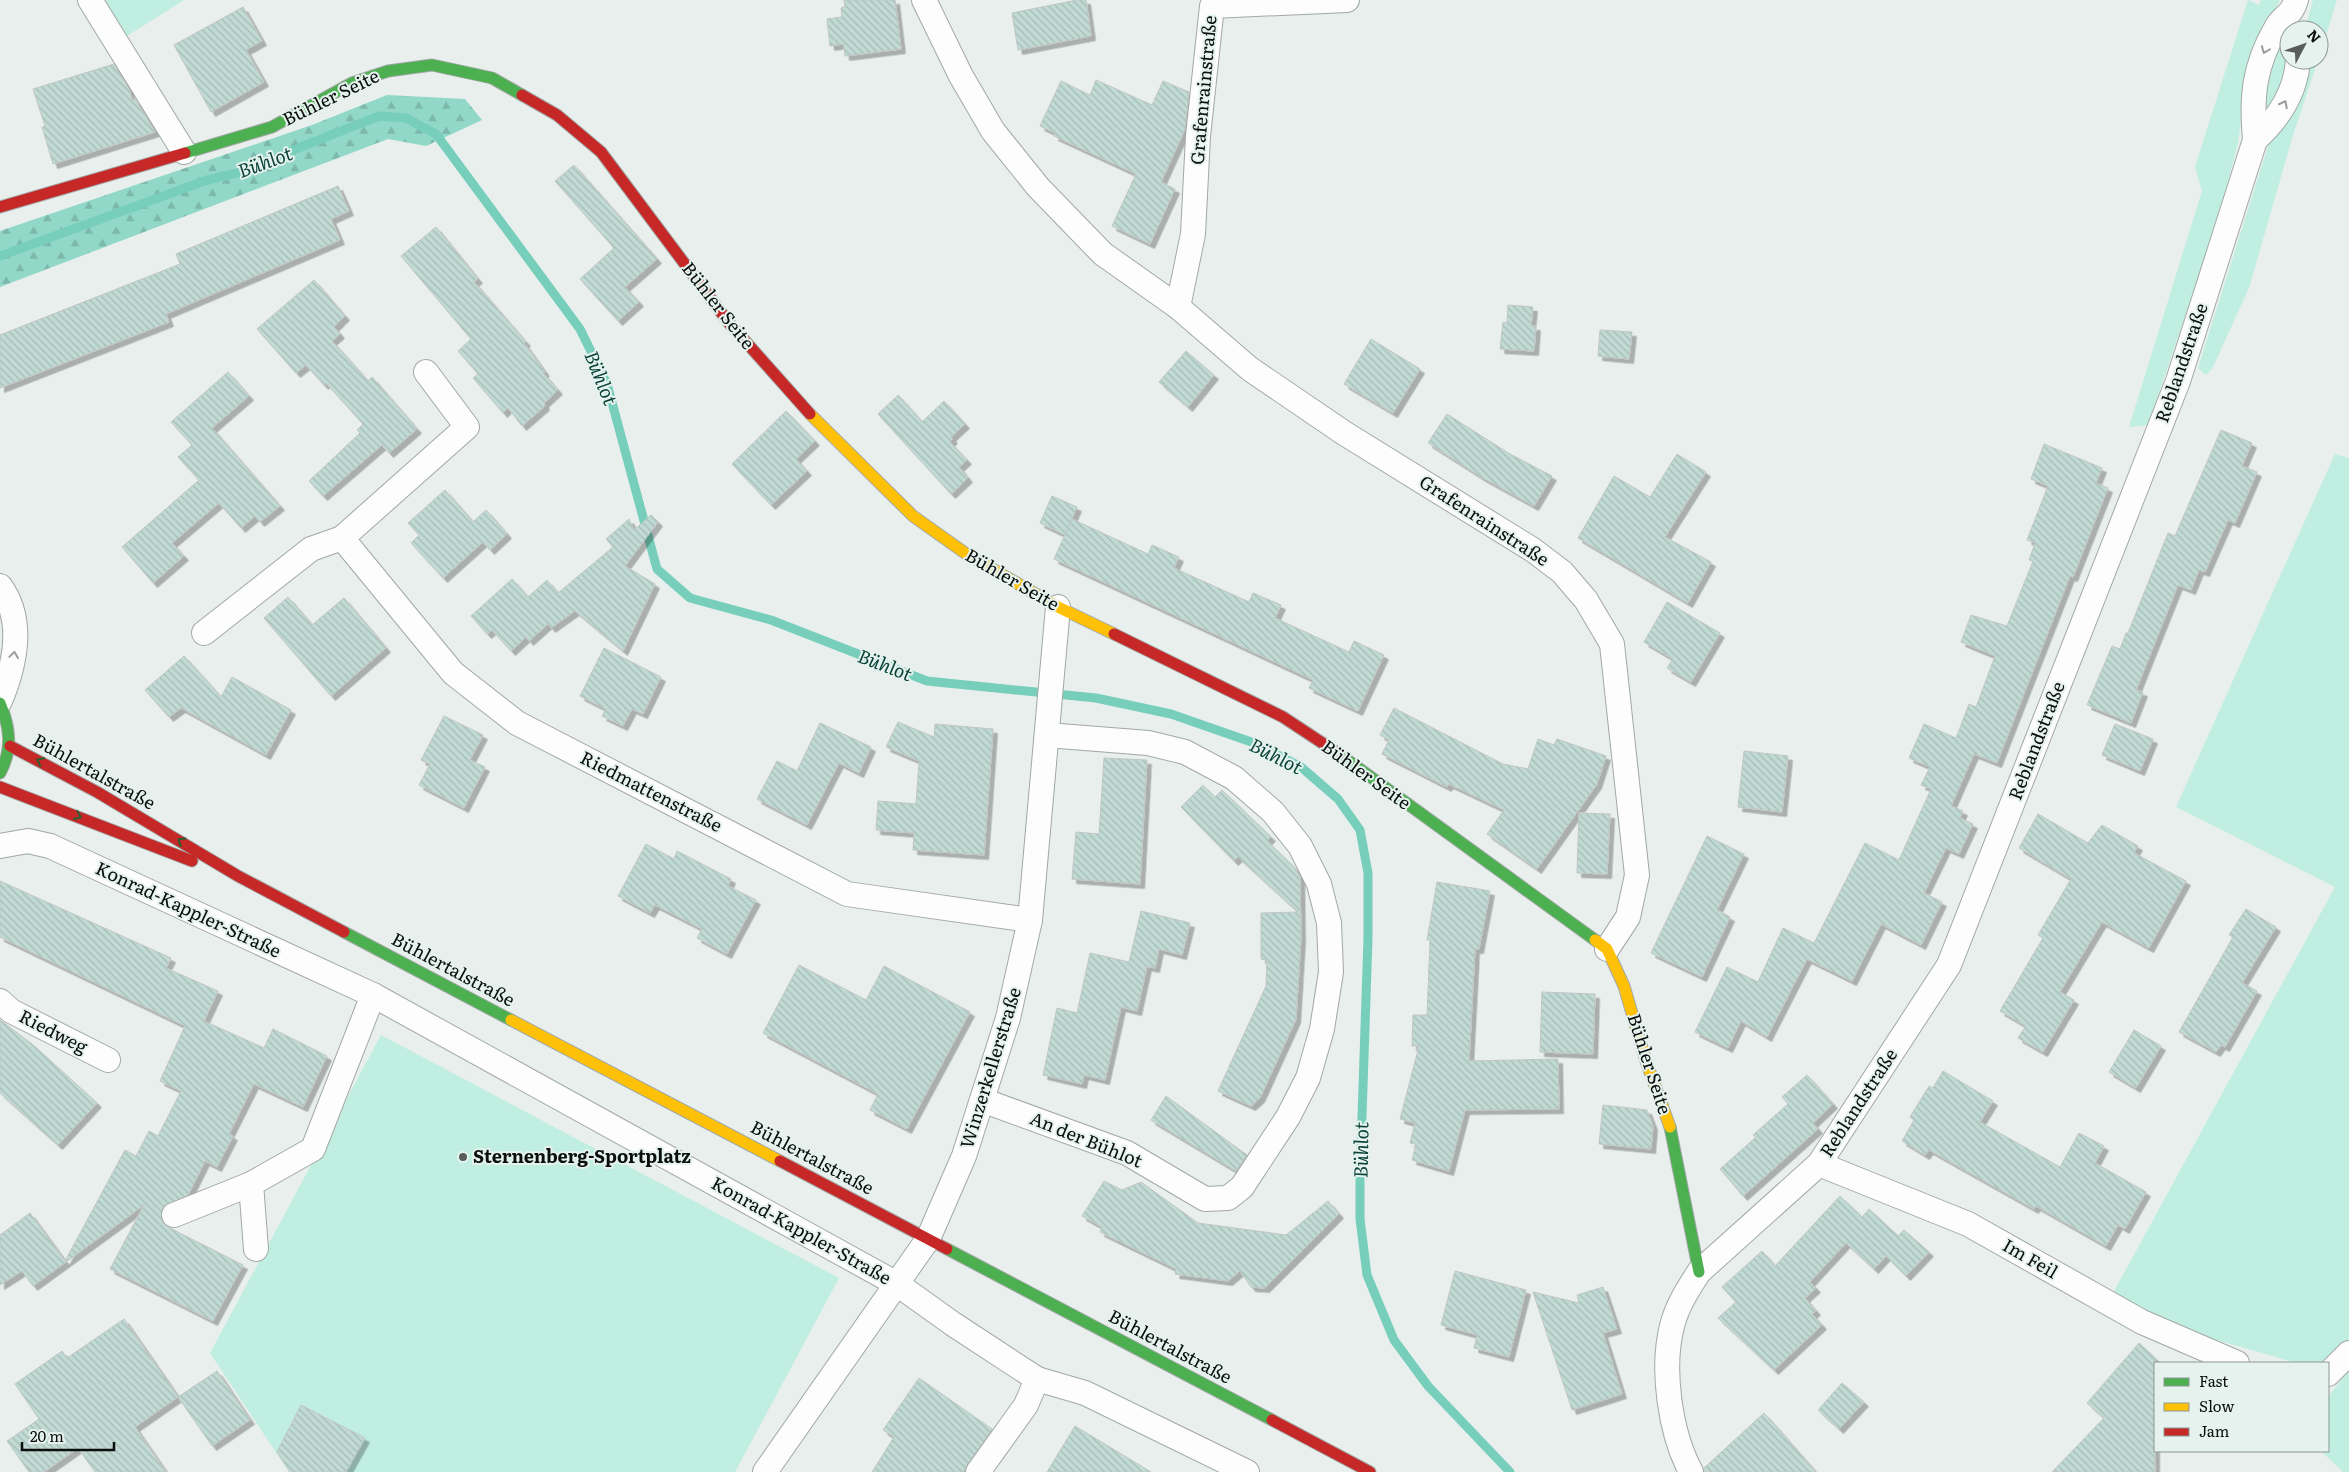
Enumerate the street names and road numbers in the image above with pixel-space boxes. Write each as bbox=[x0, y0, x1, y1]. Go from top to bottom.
street label: Grafenrainstraße bbox=[1183, 14, 1222, 166]
street label: Bühler Seite bbox=[277, 62, 383, 132]
street label: Bühler Seite bbox=[676, 256, 762, 355]
street label: Reblandstraße bbox=[2147, 299, 2214, 426]
street label: Grafenrainstraße bbox=[1415, 468, 1555, 572]
street label: Bühler Seite bbox=[961, 541, 1065, 617]
street label: Reblandstraße bbox=[2001, 677, 2071, 804]
street label: Bühlertalstraße bbox=[29, 726, 161, 816]
street label: Bühler Seite bbox=[1317, 732, 1417, 815]
street label: Riedmattenstraße bbox=[576, 743, 727, 838]
street label: Konrad-Kappler-Straße bbox=[91, 854, 286, 964]
street label: Bühlertalstraße bbox=[387, 925, 520, 1013]
street label: Winzerkellerstraße bbox=[952, 984, 1027, 1151]
street label: Riedweg bbox=[15, 1002, 94, 1060]
street label: Bühler Seite bbox=[1621, 1010, 1679, 1117]
street label: Reblandstraße bbox=[1812, 1042, 1903, 1162]
street label: An der Bühlot bbox=[1026, 1104, 1148, 1174]
street label: Bühlertalstraße bbox=[746, 1113, 879, 1201]
street label: Konrad-Kappler-Straße bbox=[707, 1169, 897, 1290]
street label: Im Feil bbox=[1998, 1231, 2064, 1284]
street label: Bühlertalstraße bbox=[1104, 1302, 1237, 1390]

